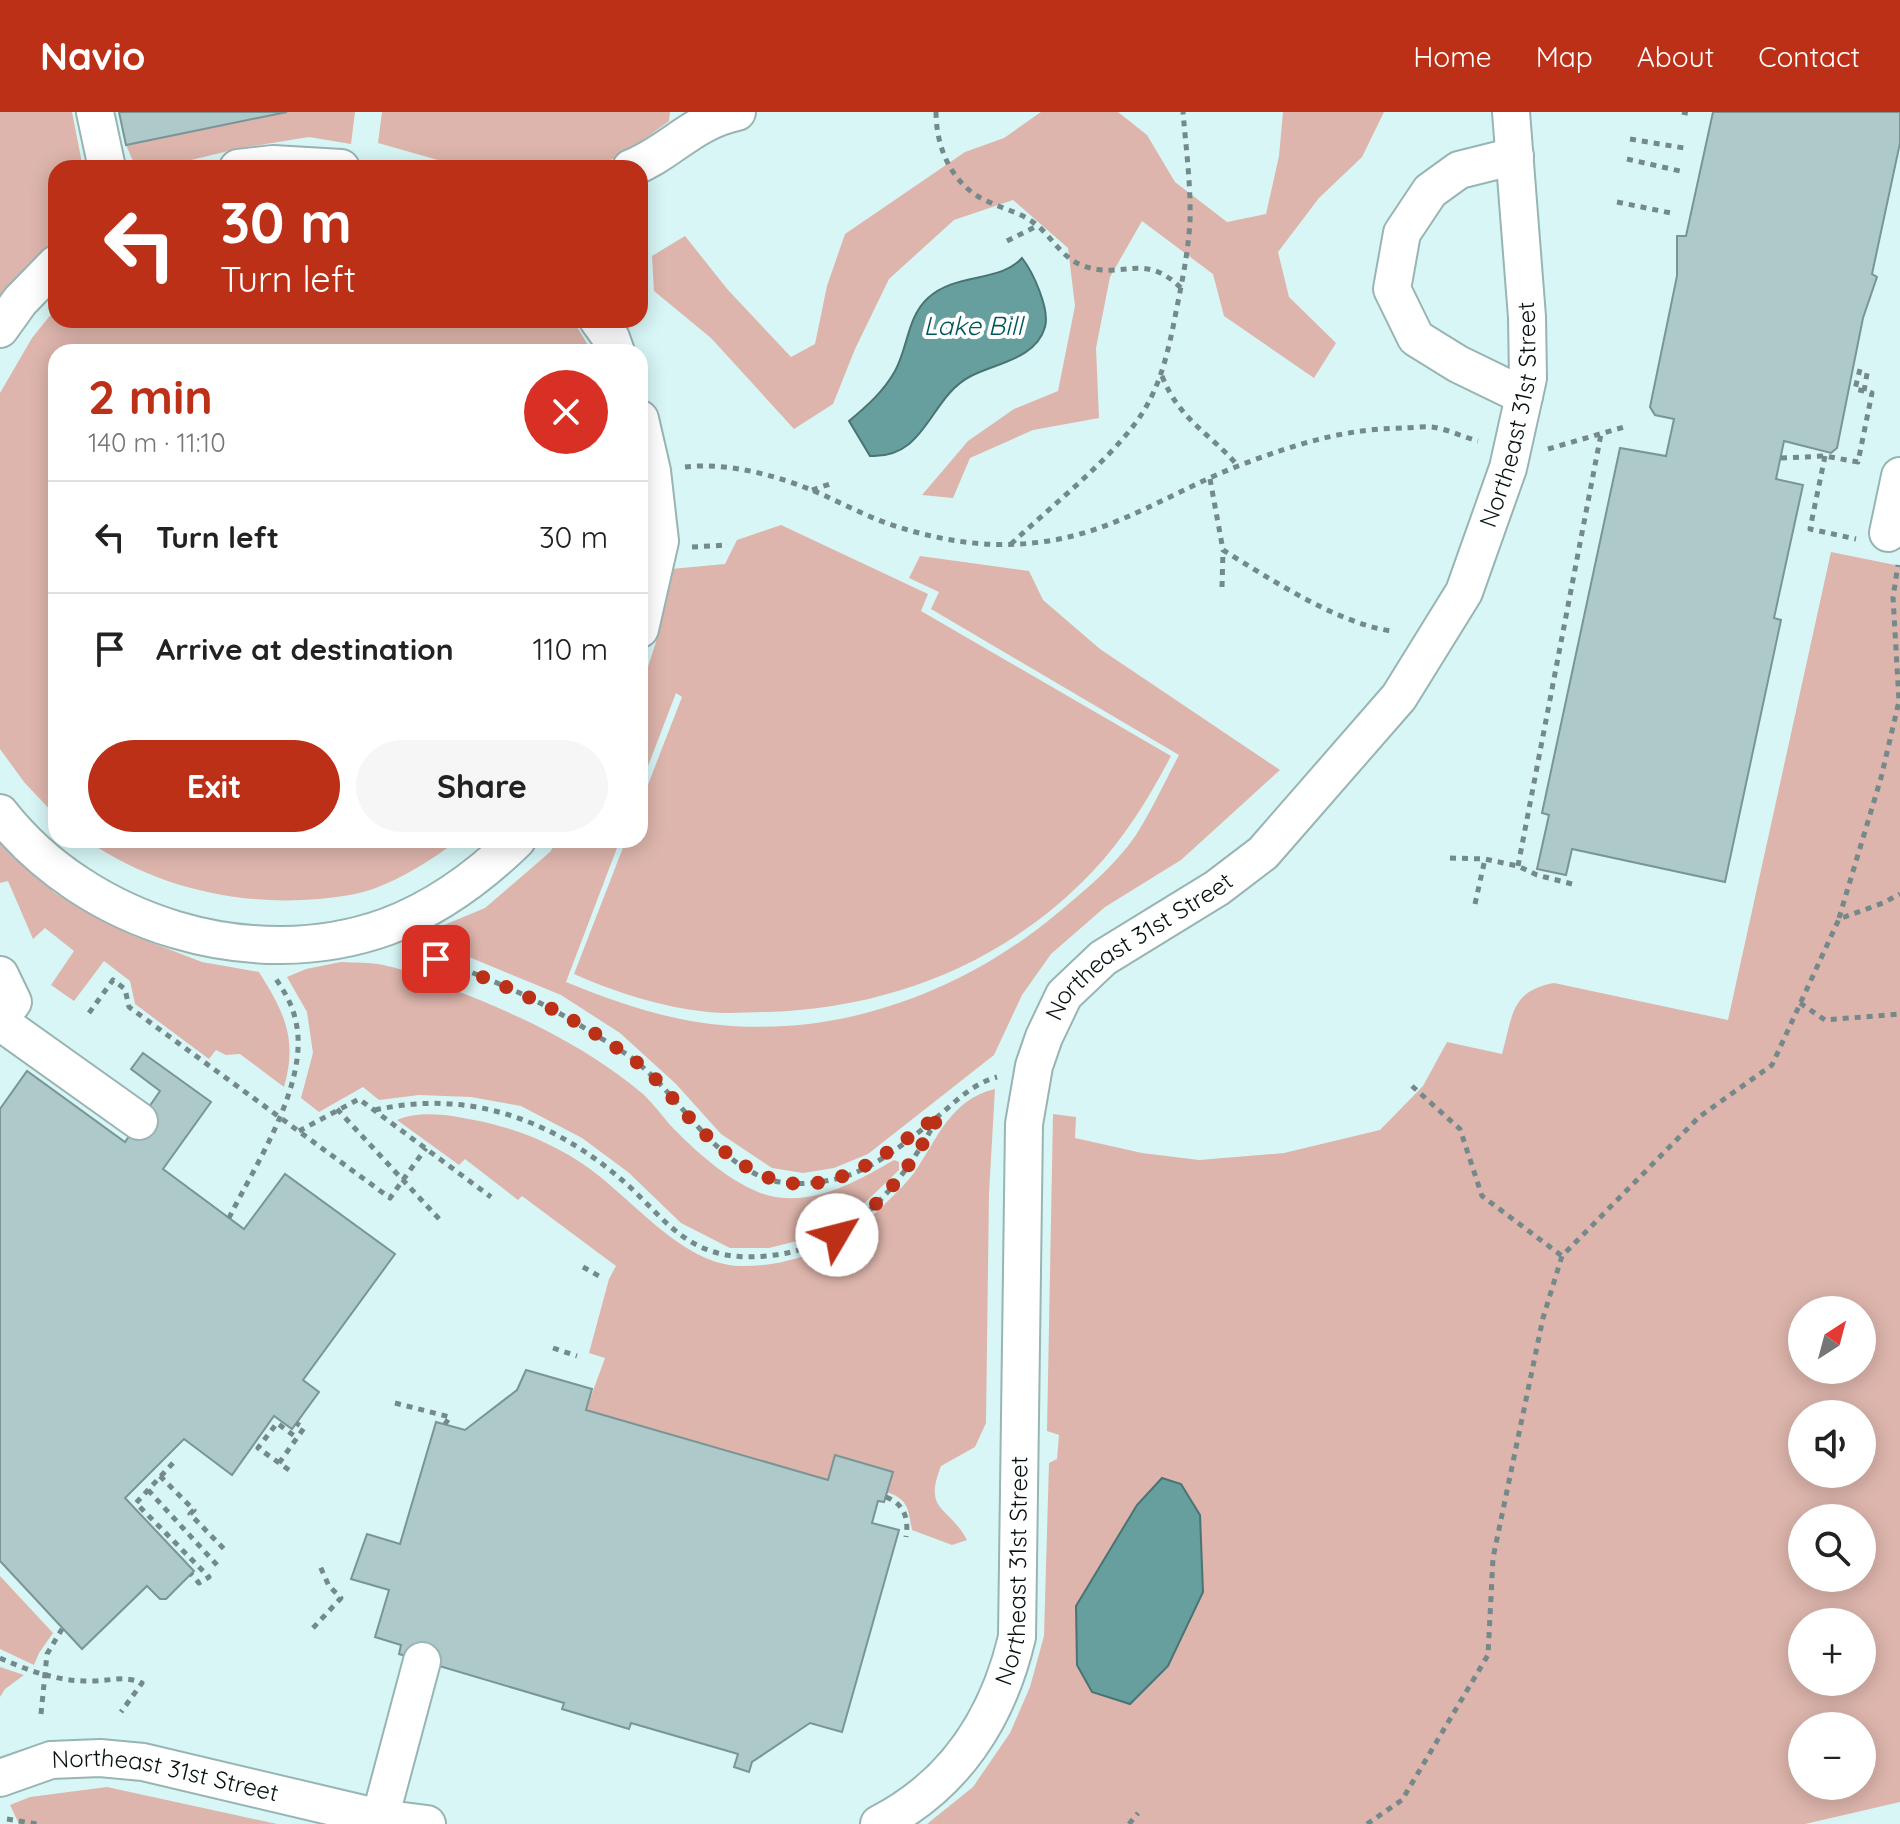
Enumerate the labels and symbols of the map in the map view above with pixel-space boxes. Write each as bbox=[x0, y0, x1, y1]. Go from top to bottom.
street label: Northeast 31st Street bbox=[1472, 301, 1543, 531]
water label: Lake Bill bbox=[923, 309, 1026, 342]
street label: Northeast 31st Street bbox=[1038, 865, 1238, 1025]
pin bbox=[402, 925, 470, 993]
position arrow bbox=[795, 1193, 879, 1277]
north arrow bbox=[1788, 1296, 1876, 1384]
street label: Northeast 31st Street bbox=[988, 1456, 1033, 1689]
street label: Northeast 31st Street bbox=[51, 1742, 282, 1808]

